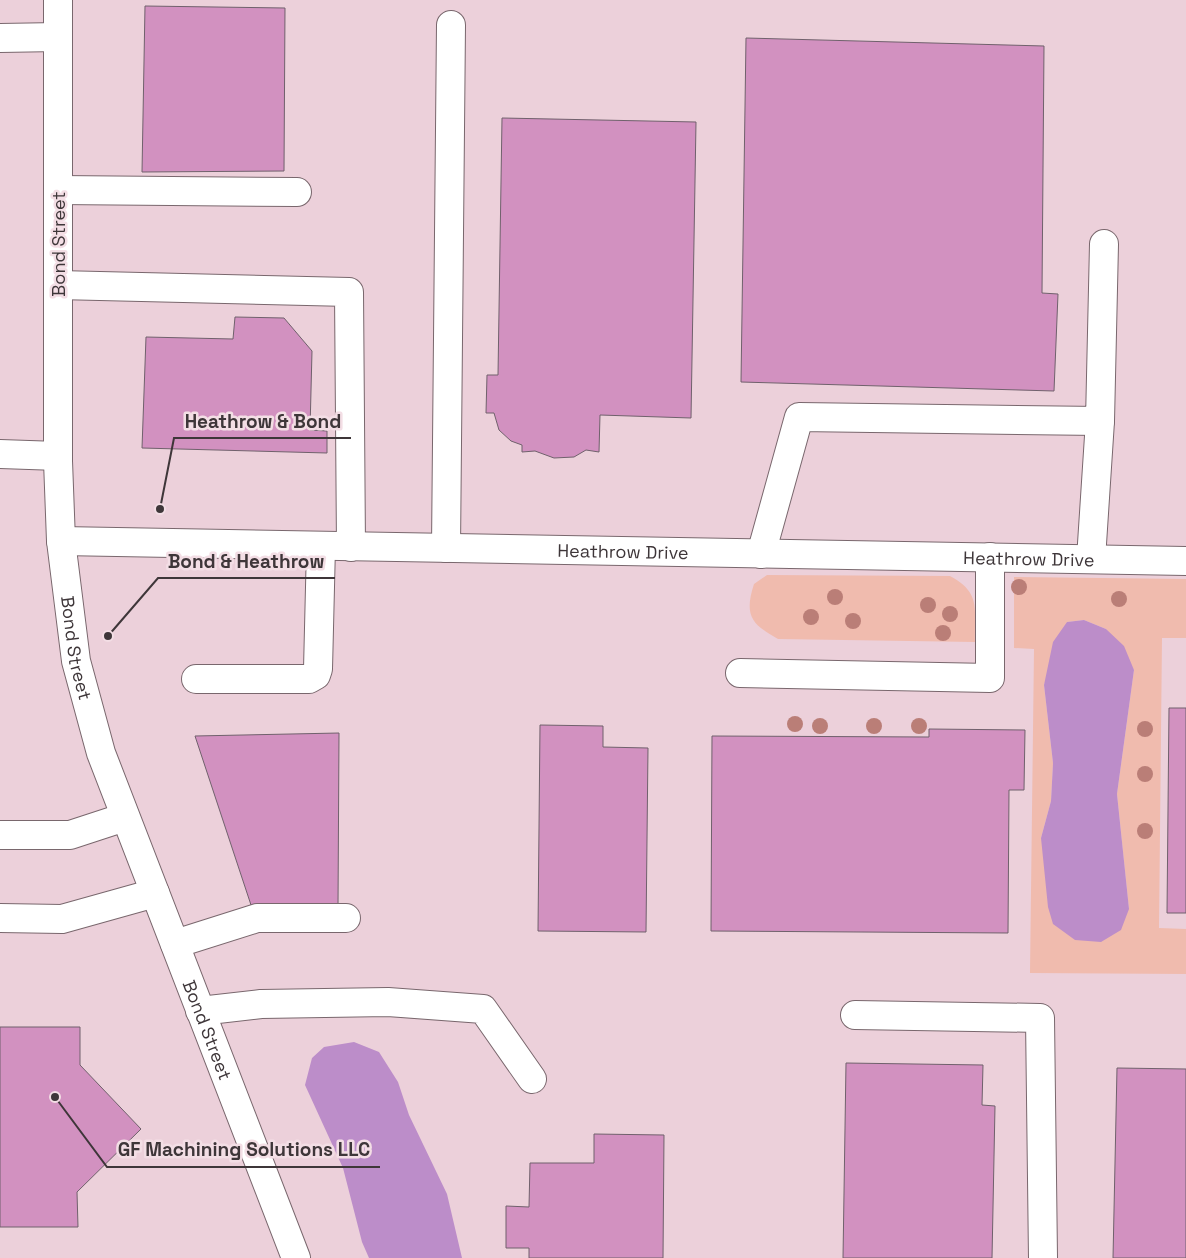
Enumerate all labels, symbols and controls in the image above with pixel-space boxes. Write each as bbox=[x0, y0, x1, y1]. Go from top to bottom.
street label: Bond Street bbox=[47, 191, 70, 297]
callout: Heathrow & Bond bbox=[174, 404, 351, 438]
text: Heathrow & Bond bbox=[185, 409, 341, 434]
street label: Heathrow Drive bbox=[557, 538, 689, 564]
callout: Bond & Heathrow bbox=[158, 544, 335, 578]
street label: Heathrow Drive bbox=[963, 546, 1095, 571]
text: Bond & Heathrow bbox=[168, 549, 324, 574]
street label: Bond Street bbox=[56, 594, 98, 702]
street label: Bond Street bbox=[178, 976, 238, 1083]
callout: GF Machining Solutions LLC bbox=[107, 1133, 380, 1167]
text: GF Machining Solutions LLC bbox=[118, 1137, 370, 1162]

